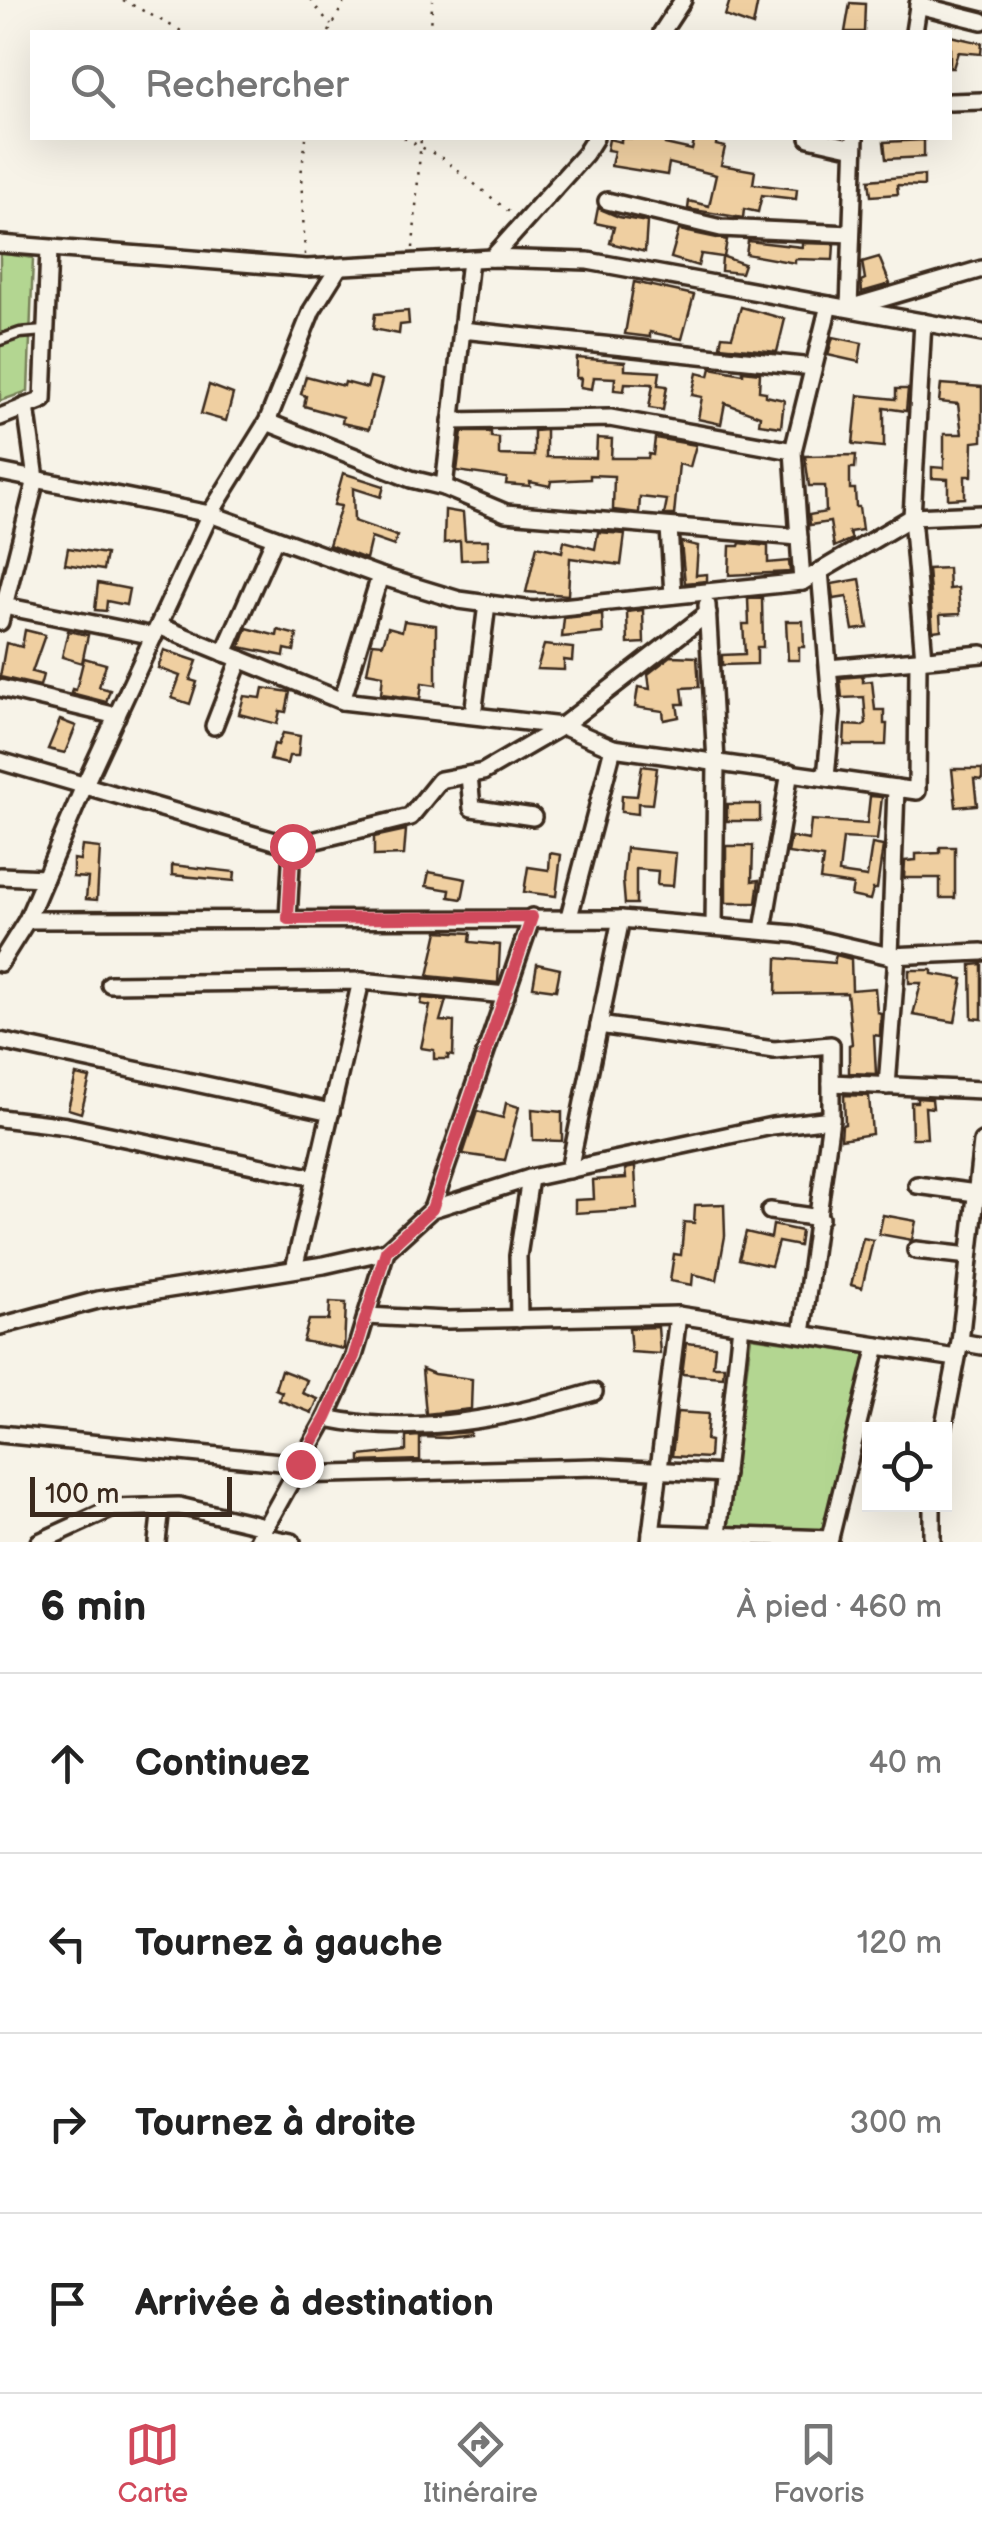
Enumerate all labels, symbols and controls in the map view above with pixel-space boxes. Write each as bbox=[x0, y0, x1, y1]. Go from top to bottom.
search box bbox=[30, 30, 952, 140]
icon: search bbox=[65, 58, 120, 113]
text: Rechercher bbox=[145, 63, 349, 108]
route start bbox=[270, 824, 316, 870]
map controls bbox=[862, 1422, 952, 1512]
button: locate bbox=[862, 1422, 952, 1512]
route end bbox=[278, 1442, 324, 1488]
scale bar bbox=[30, 1472, 232, 1516]
text: 100 m bbox=[45, 1478, 119, 1511]
text: 6 min bbox=[40, 1582, 146, 1633]
text: À pied · 460 m bbox=[737, 1588, 942, 1627]
icon: ahead bbox=[40, 1736, 95, 1791]
text: Continuez bbox=[135, 1741, 310, 1786]
text: 40 m bbox=[869, 1744, 942, 1783]
icon: left bbox=[40, 1916, 95, 1971]
text: Tournez à gauche bbox=[135, 1921, 443, 1966]
text: 120 m bbox=[857, 1924, 942, 1963]
icon: right bbox=[40, 2096, 95, 2151]
text: Tournez à droite bbox=[135, 2101, 416, 2146]
text: 300 m bbox=[850, 2104, 942, 2143]
icon: arrive bbox=[40, 2276, 95, 2331]
text: Arrivée à destination bbox=[135, 2281, 494, 2326]
tab: Carte bbox=[118, 2417, 188, 2510]
tab: Itinéraire bbox=[423, 2417, 538, 2510]
tab: Favoris bbox=[773, 2417, 864, 2510]

